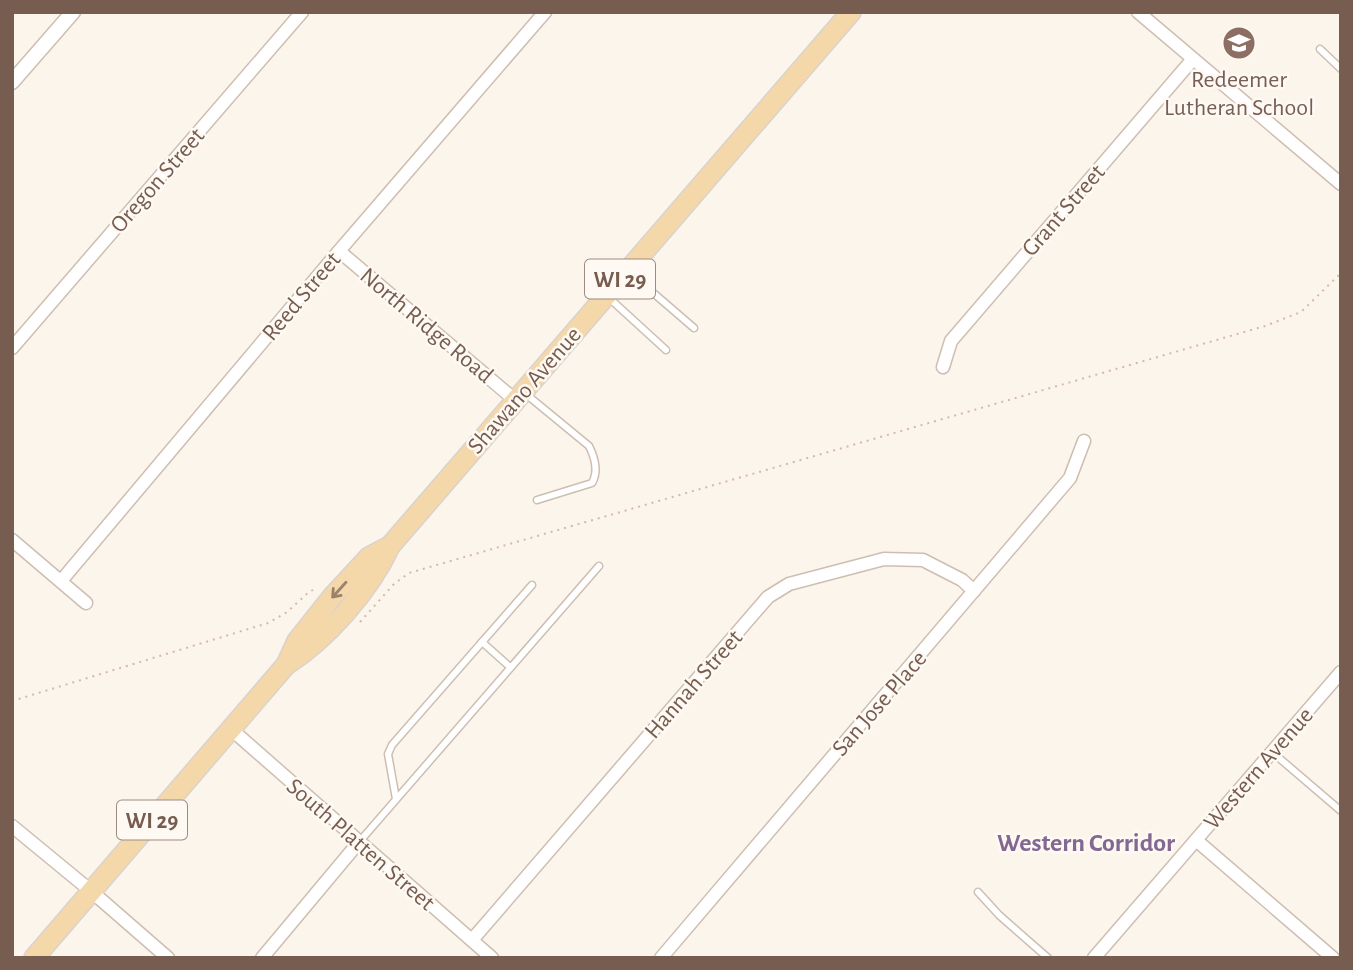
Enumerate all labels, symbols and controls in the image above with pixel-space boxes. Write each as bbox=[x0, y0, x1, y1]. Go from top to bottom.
school or university icon: Redeemer Lutheran School bbox=[1220, 24, 1258, 62]
place label: Redeemer Lutheran School bbox=[1164, 68, 1314, 120]
street label: Oregon Street bbox=[106, 124, 210, 238]
street label: Grant Street bbox=[1018, 160, 1110, 261]
street label: Reed Street bbox=[258, 248, 346, 346]
road number: WI 29 bbox=[585, 260, 655, 298]
street label: North Ridge Road bbox=[355, 263, 497, 388]
street label: Shawano Avenue bbox=[464, 323, 586, 459]
one-way arrow bbox=[331, 581, 347, 599]
street label: Hannah Street bbox=[640, 625, 747, 744]
street label: San Jose Place bbox=[828, 647, 932, 761]
street label: Western Avenue bbox=[1200, 703, 1318, 834]
street label: South Platten Street bbox=[282, 774, 439, 915]
road number: WI 29 bbox=[117, 800, 187, 840]
district label: Western Corridor bbox=[997, 830, 1175, 856]

